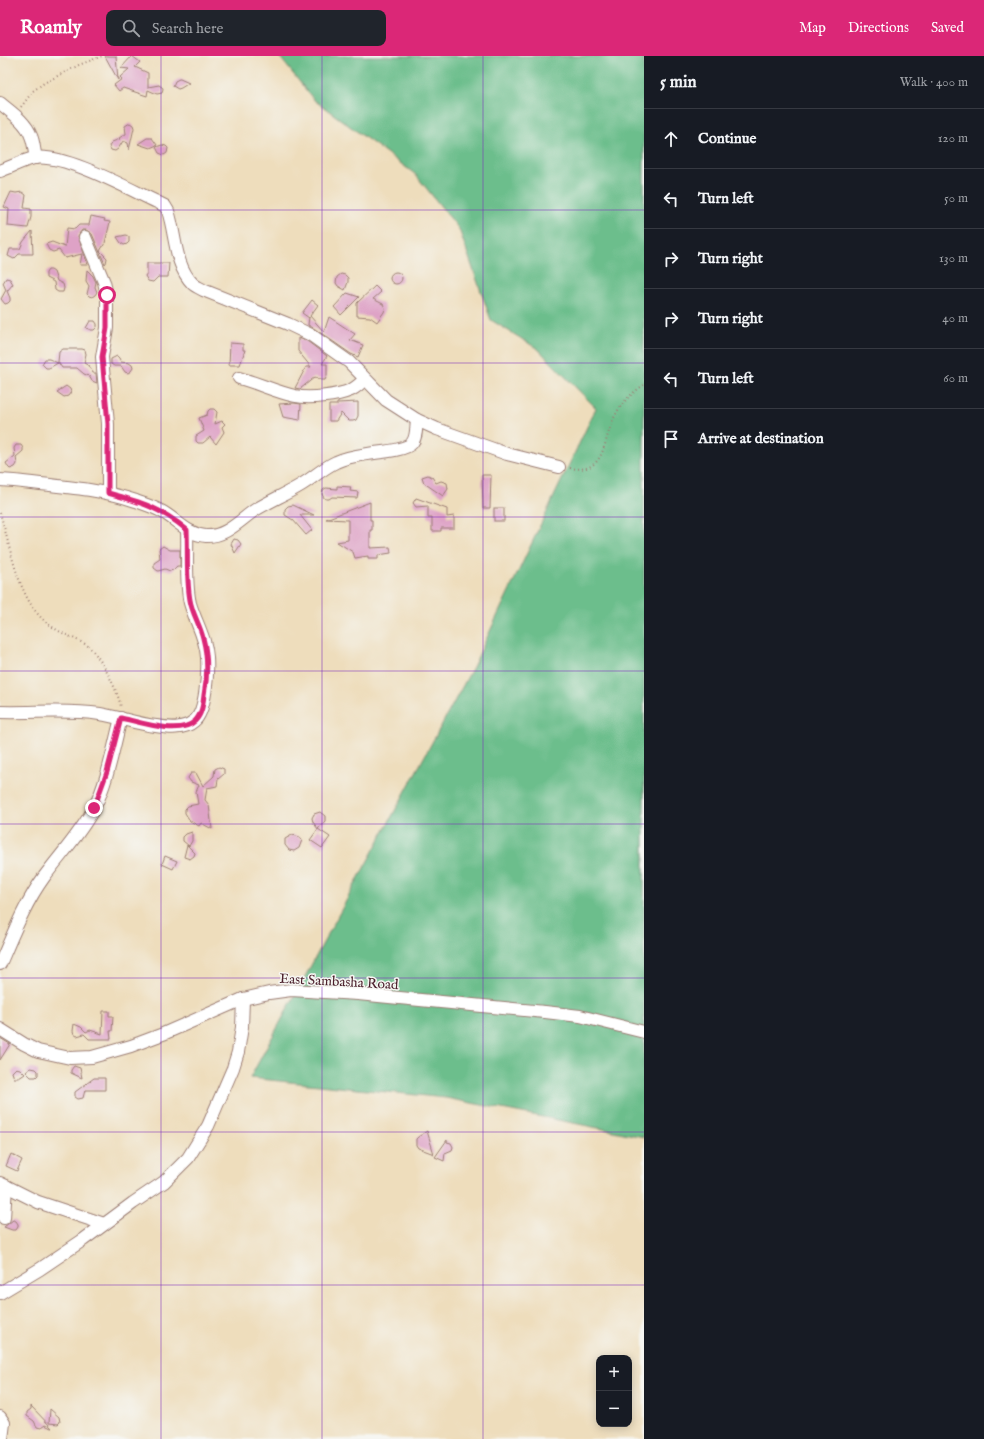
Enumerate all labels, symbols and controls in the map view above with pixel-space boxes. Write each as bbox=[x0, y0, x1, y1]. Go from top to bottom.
search box bbox=[106, 10, 386, 46]
text: Roamly bbox=[20, 16, 82, 40]
icon: search bbox=[120, 17, 142, 39]
text: Search here bbox=[152, 19, 223, 38]
text: Map bbox=[799, 19, 826, 37]
text: Directions bbox=[848, 19, 909, 37]
text: Saved bbox=[931, 19, 964, 37]
text: 5 min bbox=[660, 72, 697, 93]
text: Walk · 400 m bbox=[900, 74, 968, 91]
icon: ahead bbox=[660, 128, 682, 150]
text: Continue bbox=[698, 129, 756, 148]
text: 120 m bbox=[938, 130, 968, 147]
icon: left bbox=[660, 188, 682, 210]
text: Turn left bbox=[698, 189, 754, 208]
text: 50 m bbox=[944, 190, 968, 207]
icon: right bbox=[660, 248, 682, 270]
text: Turn right bbox=[698, 249, 763, 268]
text: 130 m bbox=[939, 250, 968, 267]
route start bbox=[98, 286, 116, 304]
icon: right bbox=[660, 308, 682, 330]
text: Turn right bbox=[698, 309, 763, 328]
text: 40 m bbox=[942, 310, 968, 327]
icon: left bbox=[660, 368, 682, 390]
text: Turn left bbox=[698, 369, 754, 388]
text: 60 m bbox=[943, 370, 968, 387]
icon: arrive bbox=[660, 428, 682, 450]
text: Arrive at destination bbox=[698, 429, 824, 448]
route end bbox=[85, 799, 103, 817]
street label: East Sambasha Road bbox=[279, 970, 399, 994]
map controls bbox=[596, 1355, 632, 1427]
button: + bbox=[596, 1355, 632, 1391]
button: − bbox=[596, 1391, 632, 1427]

